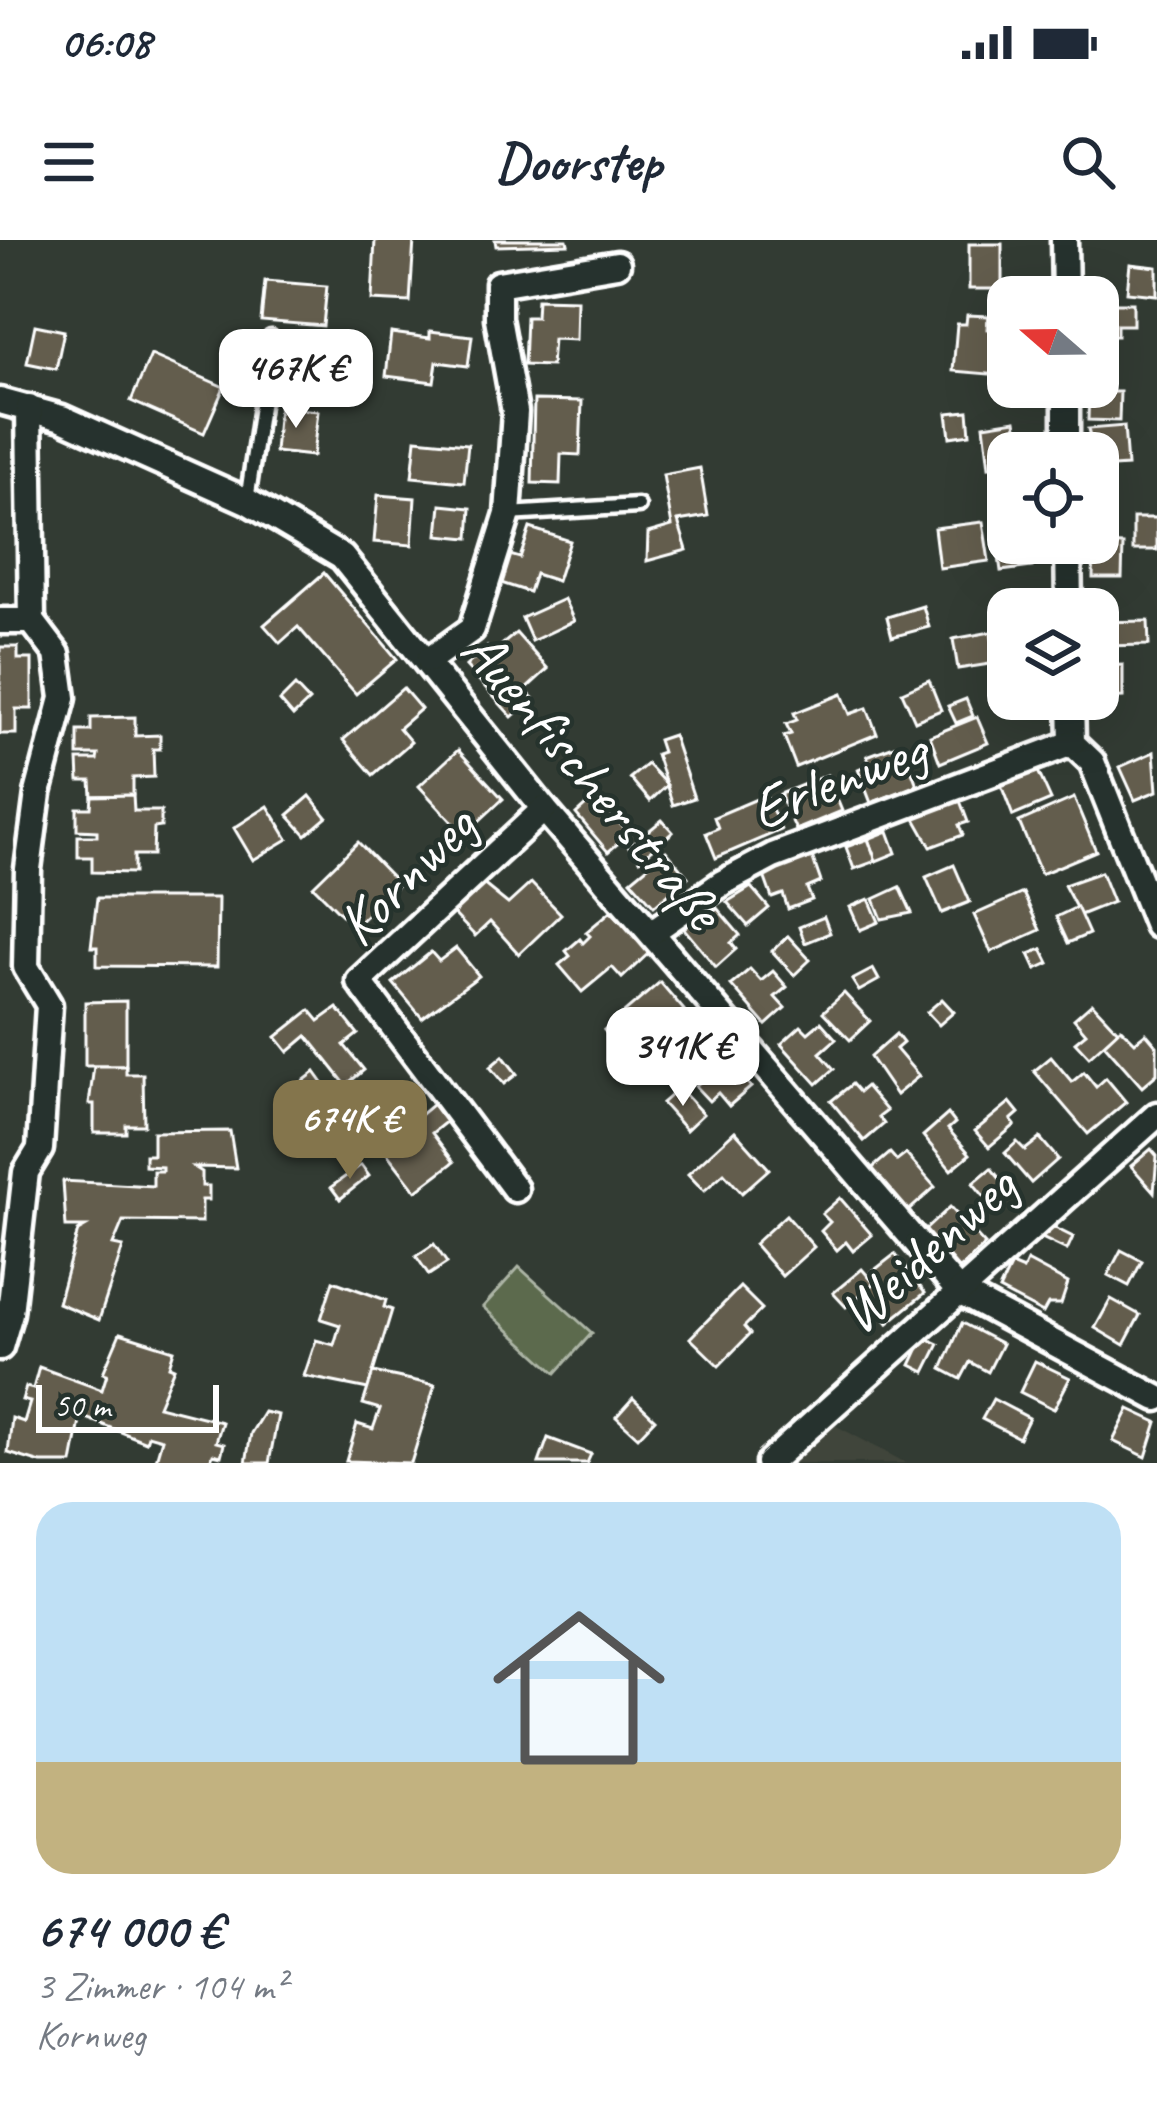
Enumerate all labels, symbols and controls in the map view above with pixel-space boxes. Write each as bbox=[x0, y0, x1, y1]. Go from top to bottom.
text: 06:08 bbox=[60, 14, 151, 71]
text: Doorstep bbox=[496, 128, 662, 196]
icon: menu bbox=[36, 129, 102, 195]
icon: search bbox=[1055, 129, 1121, 195]
north arrow bbox=[987, 276, 1119, 408]
map controls bbox=[987, 276, 1119, 720]
pin: 467K € bbox=[198, 329, 394, 431]
text: 467K € bbox=[246, 343, 346, 392]
button: locate bbox=[987, 432, 1119, 564]
button: layers bbox=[987, 588, 1119, 720]
street label: Auenfischerstraße bbox=[445, 613, 744, 948]
street label: Erlenweg bbox=[740, 709, 941, 847]
street label: Kornweg bbox=[320, 787, 494, 961]
pin: 341K € bbox=[585, 1007, 781, 1109]
text: 341K € bbox=[633, 1021, 733, 1070]
pin: 674K € bbox=[252, 1080, 448, 1182]
text: 674K € bbox=[300, 1094, 400, 1143]
street label: Weidenweg bbox=[821, 1147, 1035, 1350]
scale bar bbox=[36, 1379, 219, 1432]
text: 50 m bbox=[54, 1385, 110, 1427]
icon: home bbox=[471, 1580, 687, 1796]
text: 674 000 € bbox=[36, 1898, 222, 1962]
text: 3 Zimmer · 104 m² bbox=[36, 1962, 286, 2011]
text: Kornweg bbox=[36, 2011, 146, 2060]

